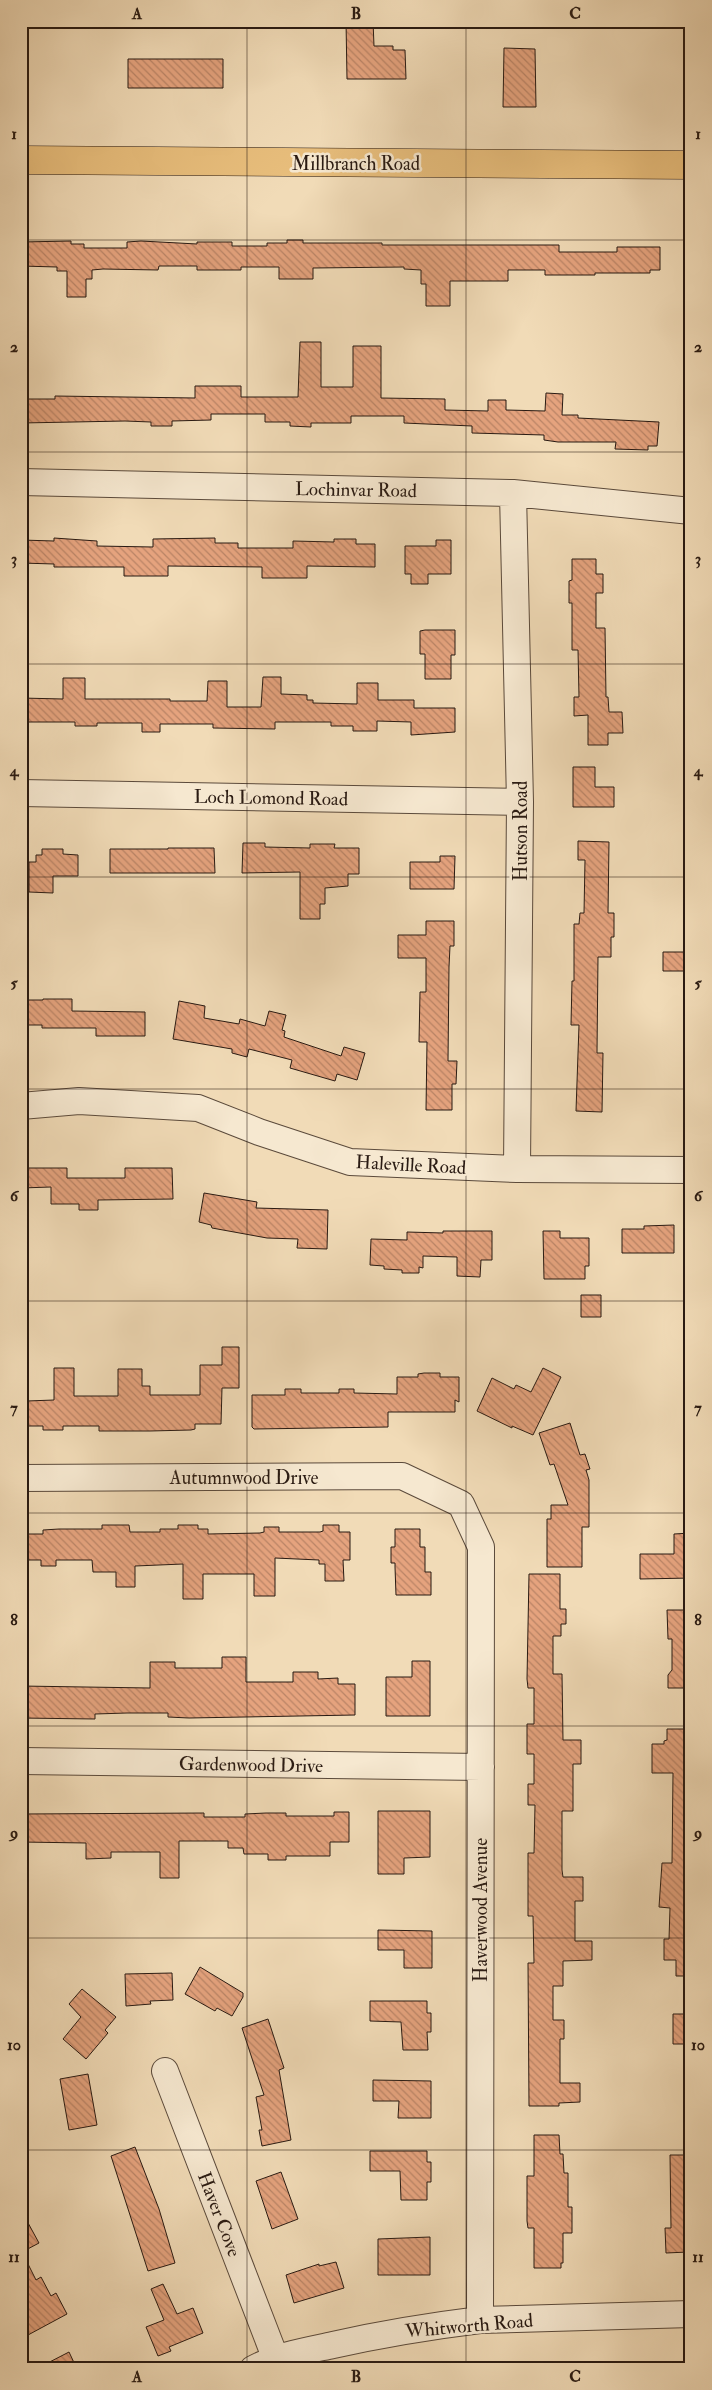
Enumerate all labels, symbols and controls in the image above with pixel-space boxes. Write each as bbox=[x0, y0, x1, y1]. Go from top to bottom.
text: A bbox=[131, 4, 143, 24]
text: B bbox=[351, 4, 361, 24]
text: C bbox=[569, 4, 581, 24]
text: 1 bbox=[11, 124, 17, 144]
text: 1 bbox=[695, 124, 701, 144]
street label: Millbranch Road bbox=[292, 152, 421, 176]
text: 2 bbox=[10, 337, 18, 357]
text: 2 bbox=[694, 337, 702, 357]
street label: Lochinvar Road bbox=[295, 477, 418, 503]
text: 3 bbox=[11, 549, 17, 569]
text: 3 bbox=[695, 549, 701, 569]
text: 4 bbox=[9, 761, 20, 781]
text: 4 bbox=[693, 761, 704, 781]
street label: Hutson Road bbox=[509, 780, 533, 881]
street label: Loch Lomond Road bbox=[194, 785, 349, 811]
text: 5 bbox=[10, 973, 18, 993]
text: 5 bbox=[694, 973, 702, 993]
street label: Haleville Road bbox=[355, 1150, 467, 1180]
text: 6 bbox=[10, 1186, 20, 1206]
text: 6 bbox=[694, 1186, 704, 1206]
text: 7 bbox=[10, 1398, 18, 1418]
text: 7 bbox=[694, 1398, 702, 1418]
street label: Autumnwood Drive bbox=[169, 1466, 318, 1490]
text: 8 bbox=[10, 1610, 18, 1630]
text: 8 bbox=[694, 1610, 702, 1630]
street label: Gardenwood Drive bbox=[179, 1752, 323, 1778]
text: 9 bbox=[8, 1823, 18, 1843]
text: 9 bbox=[692, 1823, 702, 1843]
street label: Haverwood Avenue bbox=[469, 1838, 493, 1982]
text: 10 bbox=[7, 2035, 21, 2055]
text: 10 bbox=[691, 2035, 705, 2055]
street label: Haver Cove bbox=[192, 2169, 246, 2260]
text: 11 bbox=[8, 2247, 20, 2267]
text: 11 bbox=[692, 2247, 704, 2267]
street label: Whitworth Road bbox=[403, 2308, 535, 2344]
text: A bbox=[131, 2367, 143, 2387]
text: B bbox=[351, 2367, 361, 2387]
text: C bbox=[569, 2367, 581, 2387]

